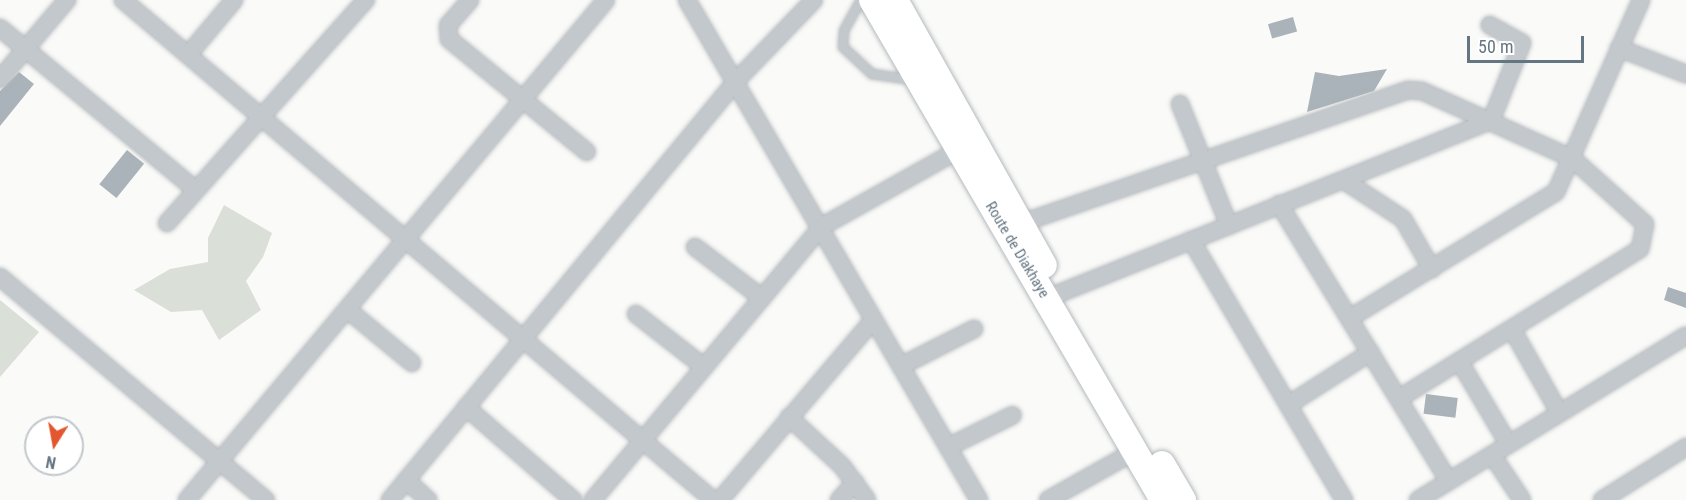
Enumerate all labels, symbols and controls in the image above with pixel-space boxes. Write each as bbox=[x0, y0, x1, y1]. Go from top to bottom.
scale bar bbox=[1470, 24, 1587, 62]
text: 50 m bbox=[1478, 36, 1513, 57]
street label: Route de Diakhaye bbox=[981, 199, 1053, 301]
north arrow bbox=[24, 416, 84, 476]
text: N bbox=[44, 452, 57, 472]

